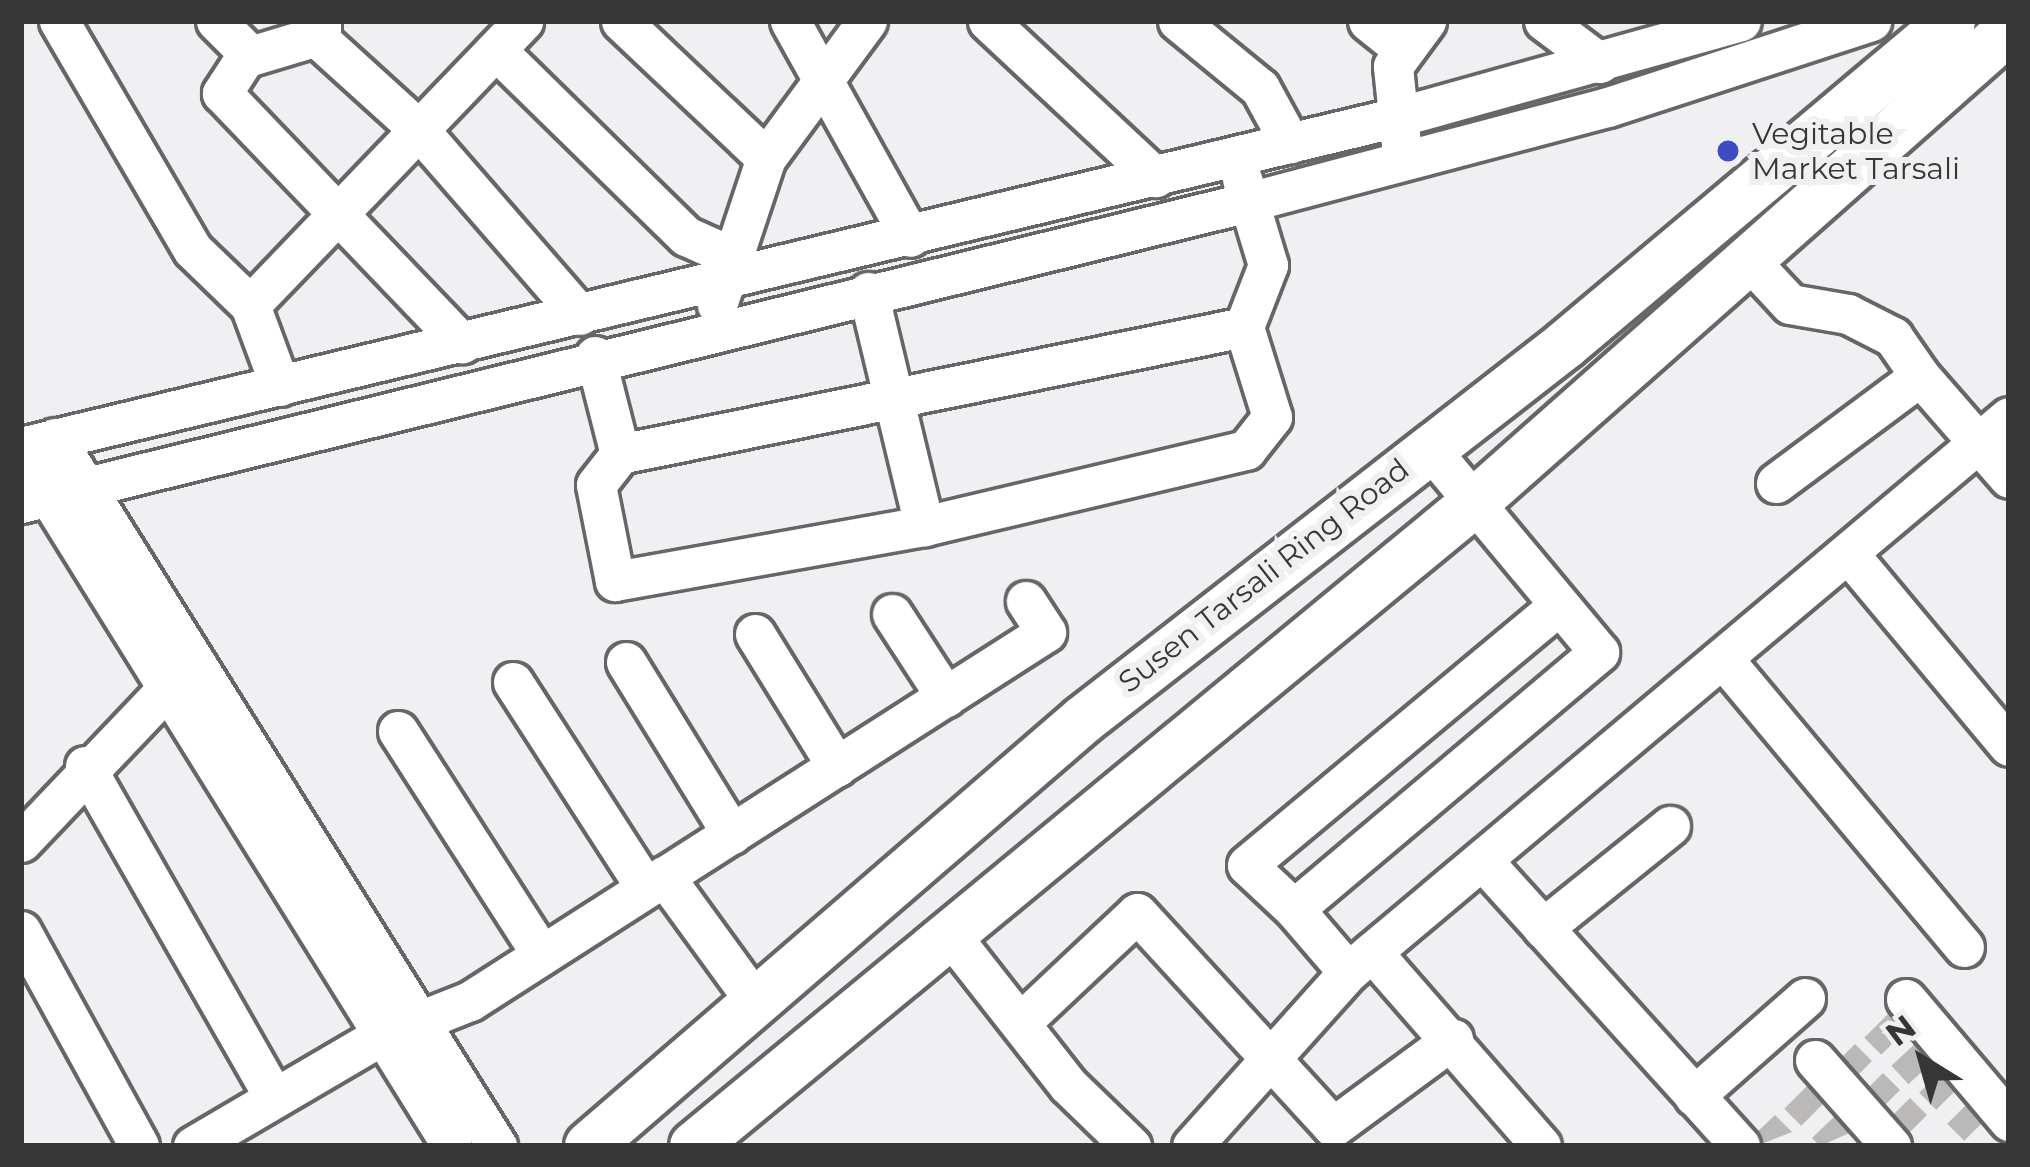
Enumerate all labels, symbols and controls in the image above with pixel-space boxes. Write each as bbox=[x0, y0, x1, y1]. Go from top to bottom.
place label: Vegitable Market Tarsali bbox=[1752, 116, 1960, 186]
marker: Vegitable Market Tarsali bbox=[1715, 138, 1741, 164]
street label: Susen Tarsali Ring Road bbox=[1112, 451, 1416, 701]
north arrow bbox=[1862, 999, 1982, 1119]
text: N bbox=[1878, 1006, 1923, 1054]

